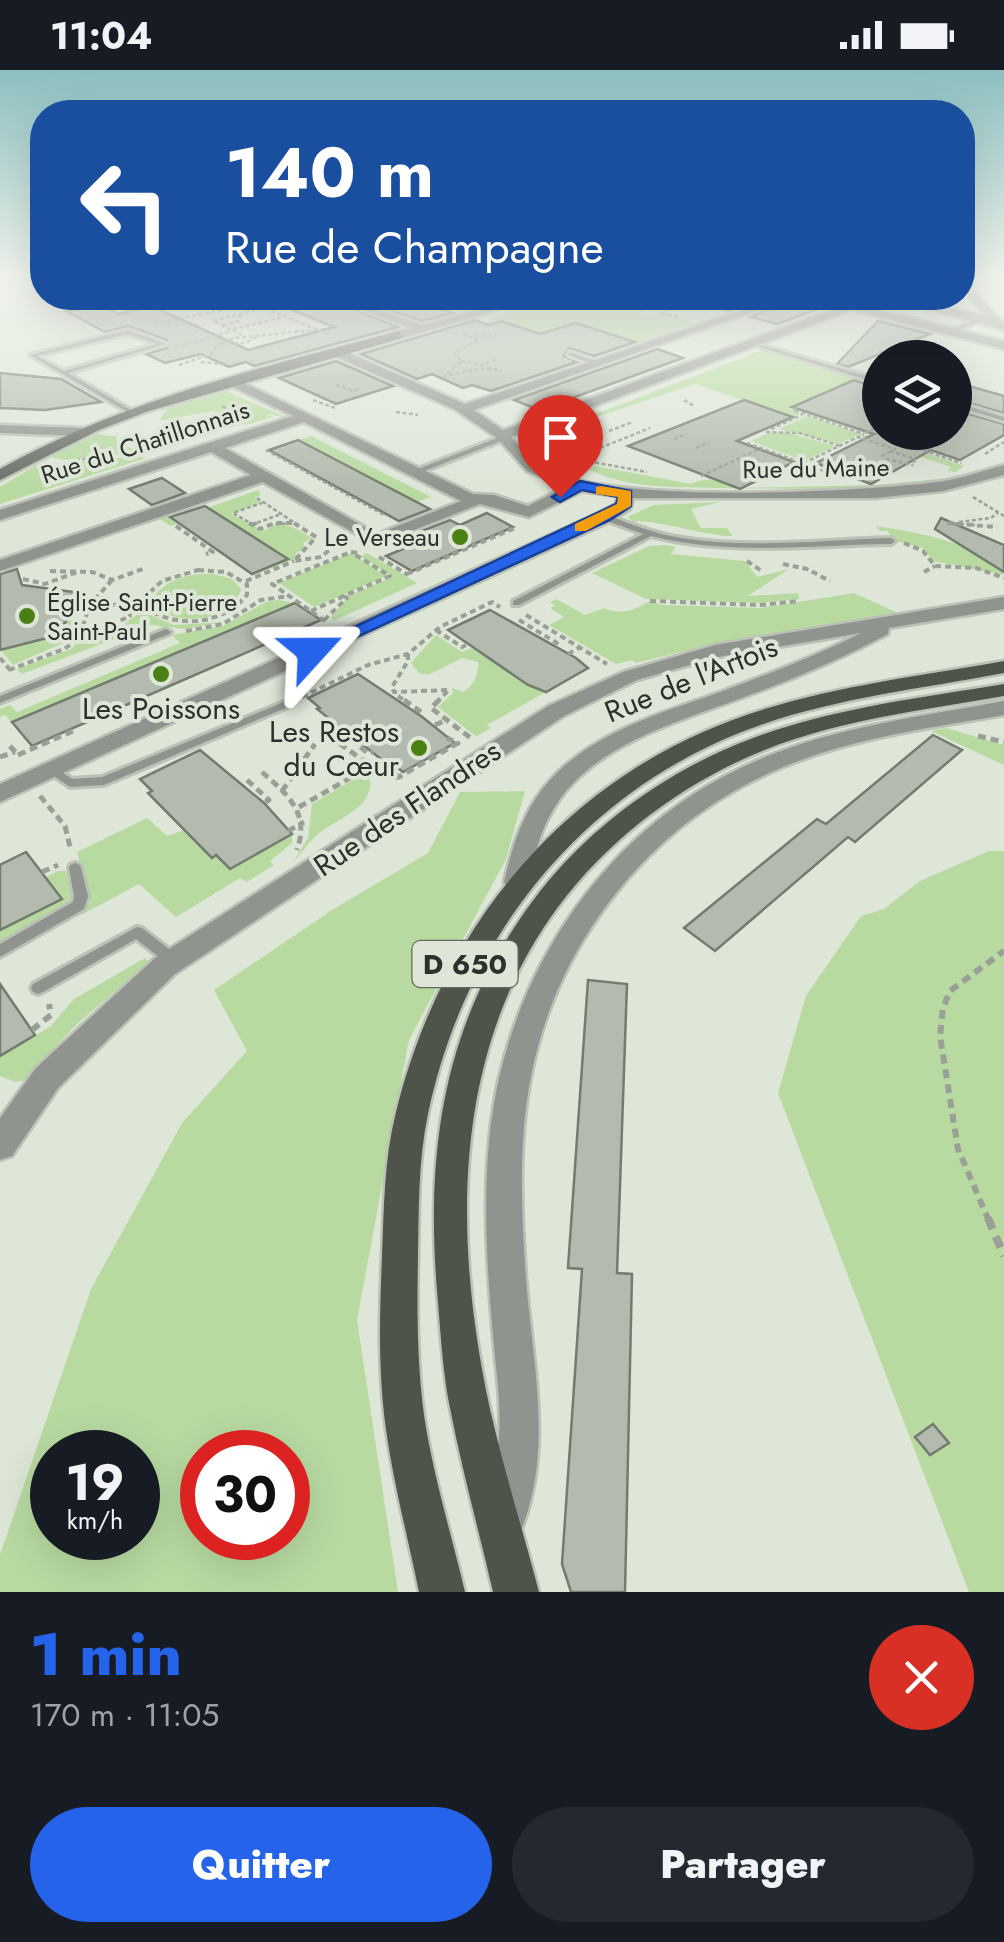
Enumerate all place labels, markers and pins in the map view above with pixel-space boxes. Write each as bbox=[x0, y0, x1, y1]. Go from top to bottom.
pin bbox=[518, 395, 603, 498]
place label: Le Verseau bbox=[324, 519, 440, 555]
marker: Le Verseau bbox=[449, 526, 471, 548]
place label: Église Saint-Pierre Saint-Paul bbox=[47, 584, 237, 649]
marker: Église Saint-Pierre Saint-Paul bbox=[16, 605, 38, 627]
marker: Les Poissons bbox=[150, 663, 172, 685]
place label: Les Poissons bbox=[82, 687, 240, 730]
place label: Les Restos du Cœur bbox=[269, 710, 400, 787]
marker: Les Restos du Cœur bbox=[408, 737, 430, 759]

